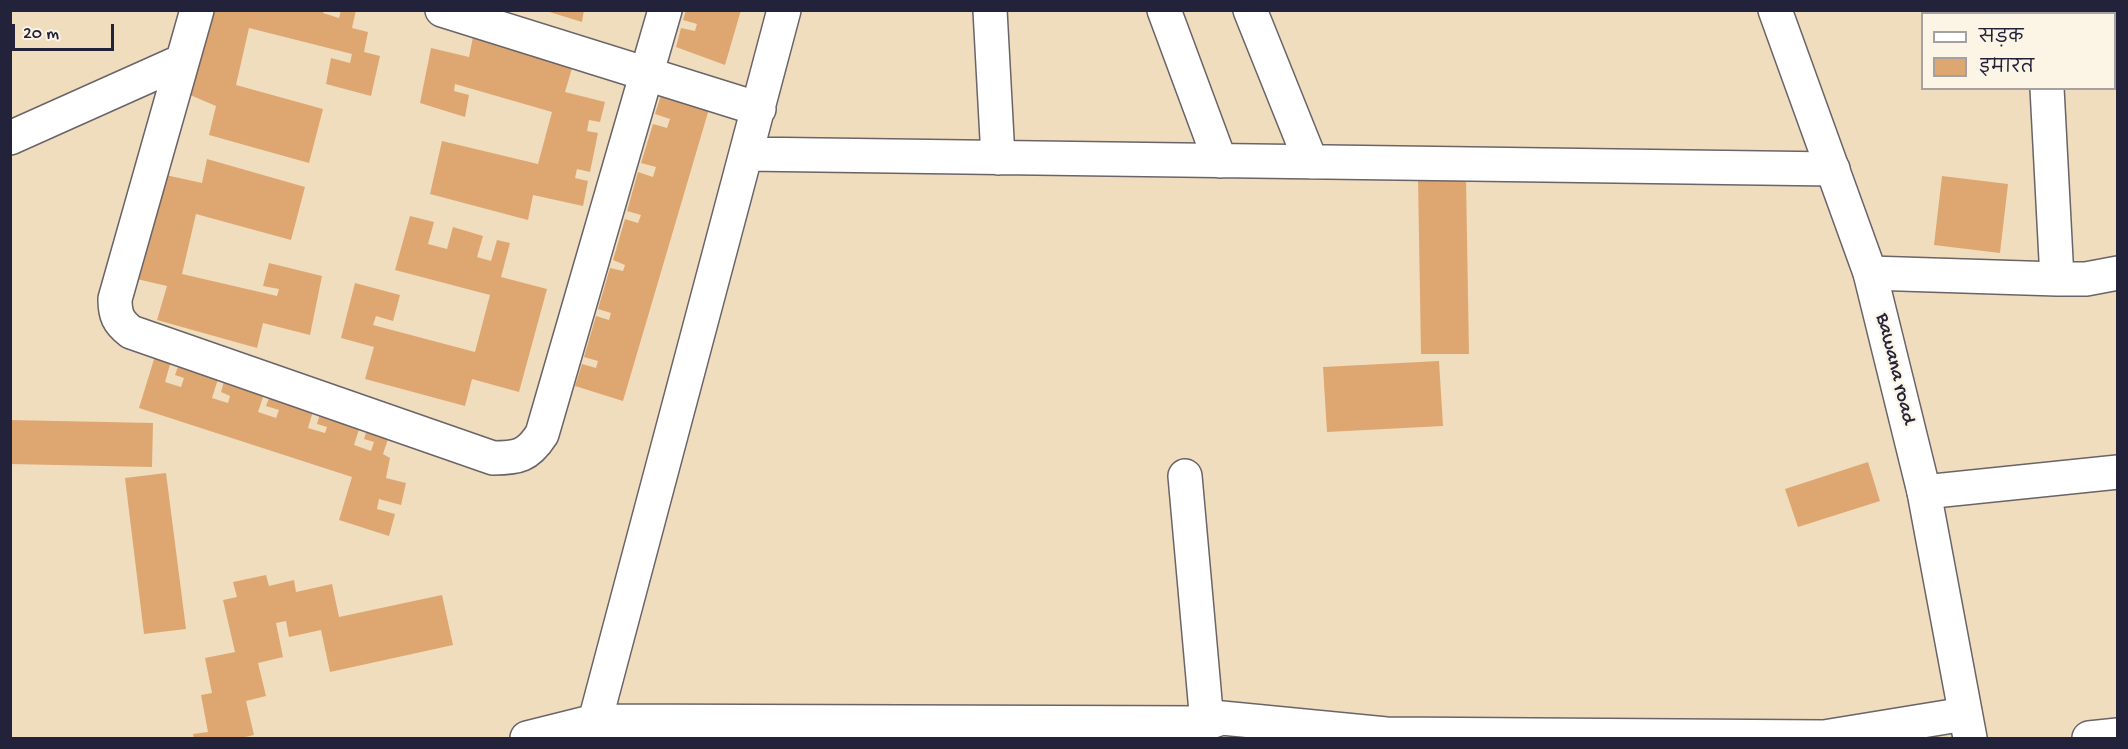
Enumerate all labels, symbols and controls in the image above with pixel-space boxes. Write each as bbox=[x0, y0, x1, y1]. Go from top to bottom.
scale bar bbox=[15, 12, 117, 50]
legend bbox=[1921, 12, 2116, 90]
text: 20 m bbox=[23, 24, 59, 45]
text: सड़क bbox=[1979, 28, 2023, 49]
text: इमारत bbox=[1979, 58, 2034, 79]
street label: Bawana road bbox=[1869, 311, 1919, 427]

